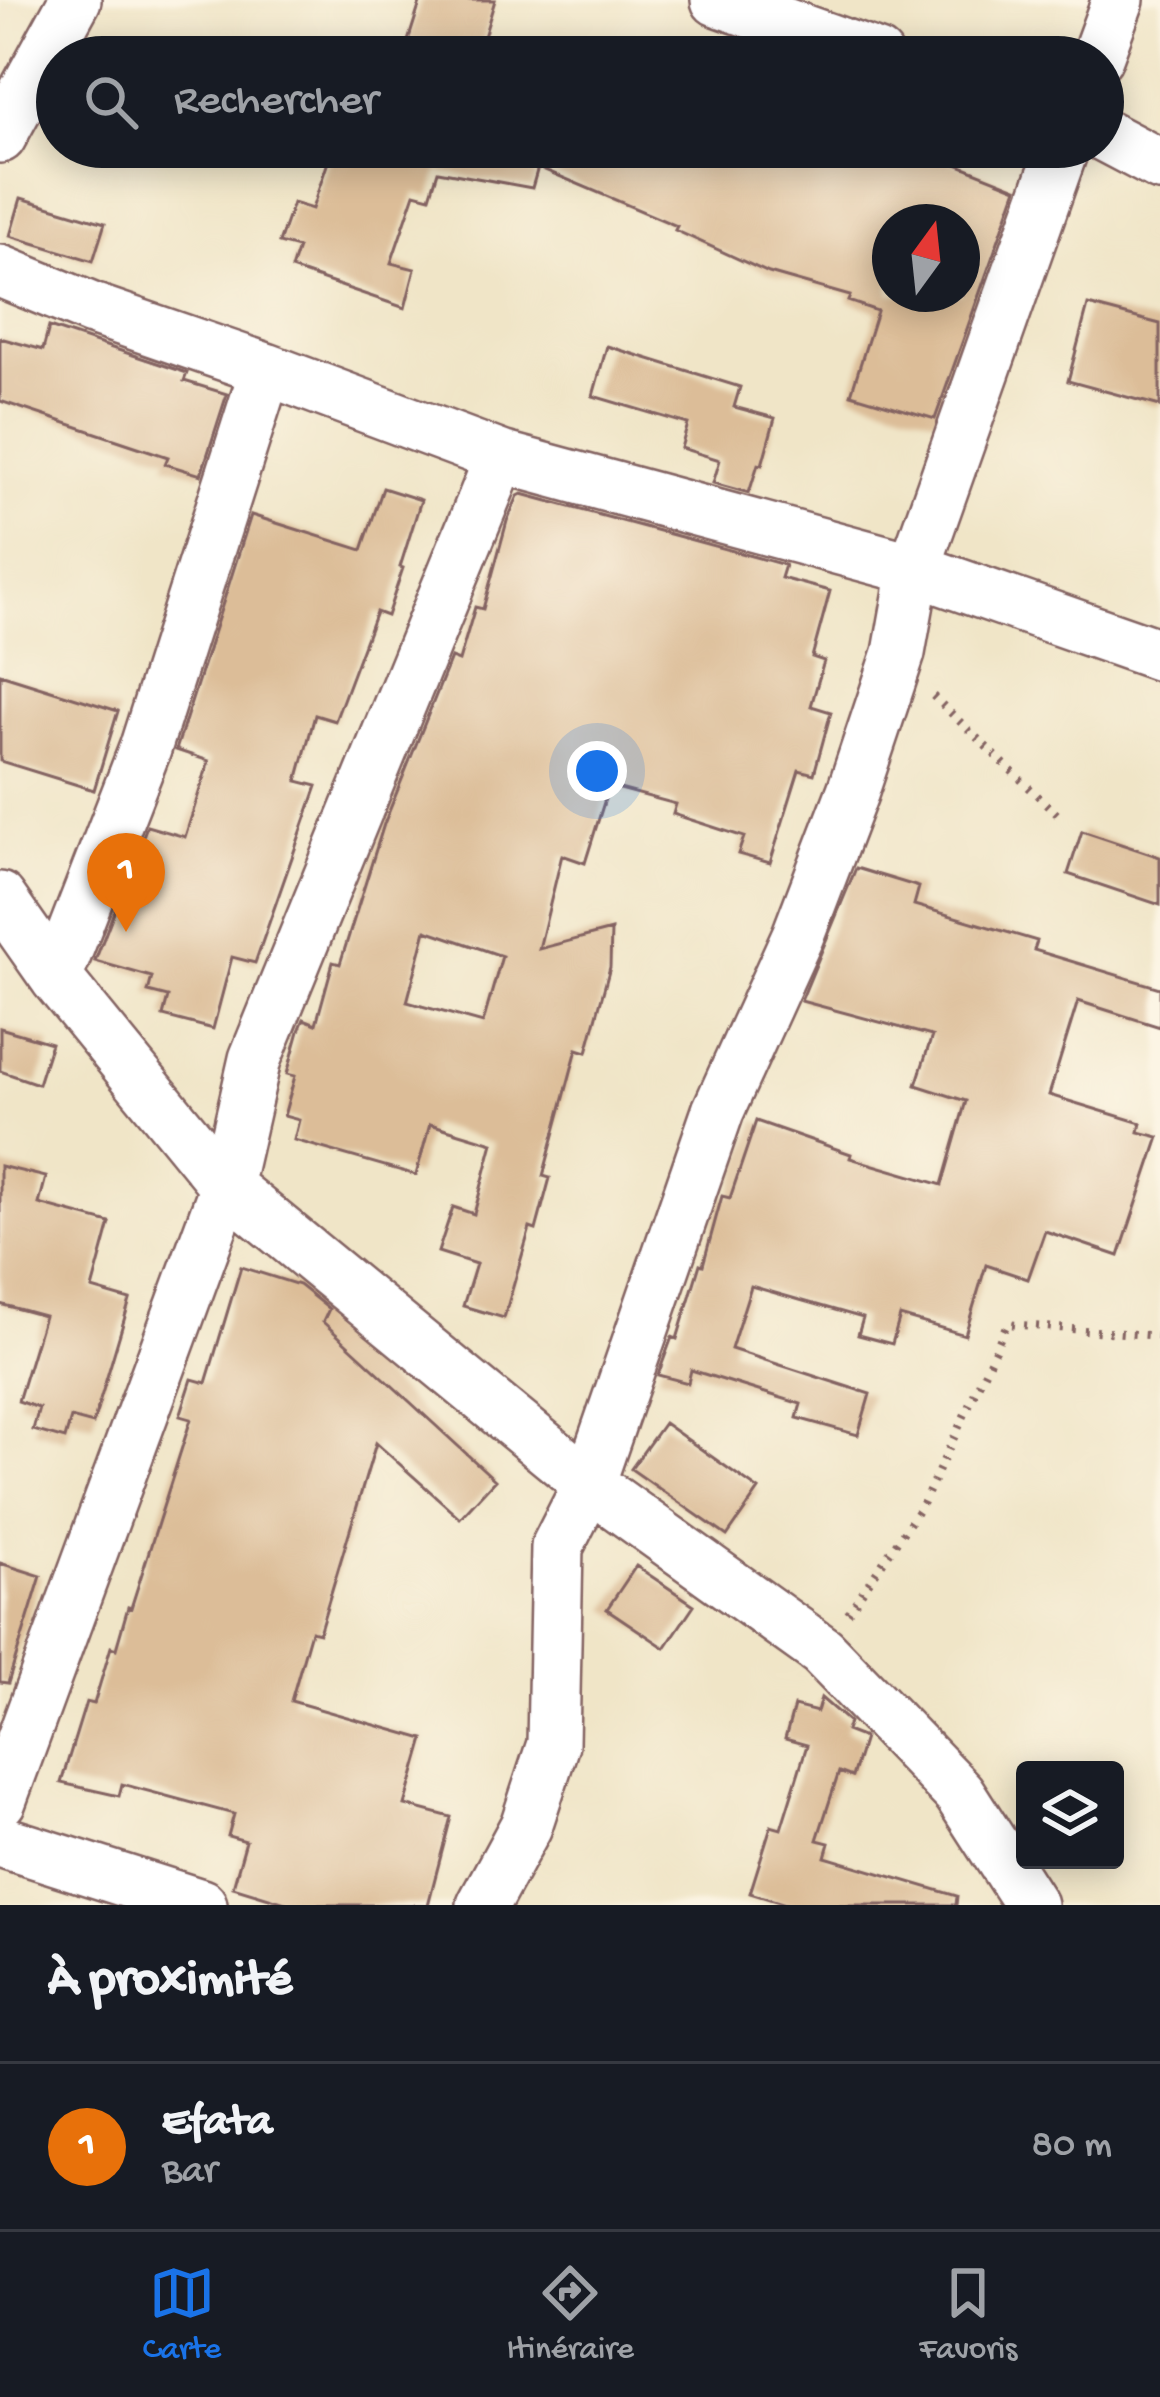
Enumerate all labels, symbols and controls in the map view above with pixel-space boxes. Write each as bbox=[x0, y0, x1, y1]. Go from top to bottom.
search box bbox=[36, 36, 1124, 168]
icon: search bbox=[78, 69, 144, 135]
text: Rechercher bbox=[174, 76, 378, 129]
north arrow bbox=[872, 204, 980, 312]
your location bbox=[567, 741, 627, 801]
pin: 1 bbox=[87, 833, 165, 932]
map controls bbox=[1016, 1761, 1124, 1869]
button: layers bbox=[1016, 1761, 1124, 1869]
text: À proximité bbox=[48, 1953, 292, 2013]
text: Efata bbox=[162, 2097, 272, 2150]
text: 1 bbox=[79, 2124, 95, 2170]
text: 80 m bbox=[1032, 2124, 1112, 2170]
text: Bar bbox=[162, 2150, 217, 2196]
tab: Carte bbox=[143, 2260, 221, 2370]
tab: Itinéraire bbox=[507, 2260, 634, 2370]
tab: Favoris bbox=[919, 2260, 1017, 2370]

